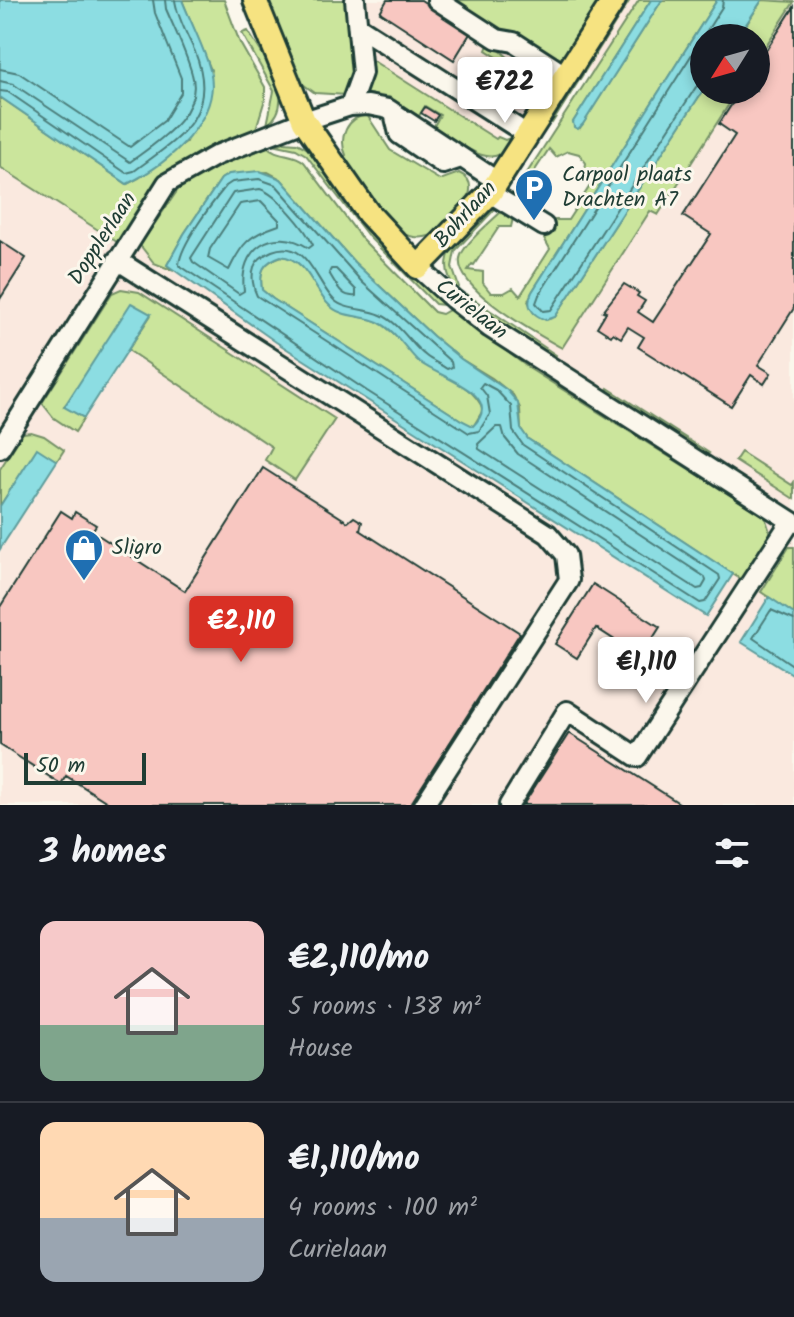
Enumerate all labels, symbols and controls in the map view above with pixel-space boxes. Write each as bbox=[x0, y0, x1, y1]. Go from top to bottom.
north arrow bbox=[690, 24, 770, 104]
map controls bbox=[690, 24, 770, 104]
pin: €722 bbox=[458, 57, 552, 125]
text: €722 bbox=[475, 62, 535, 104]
place label: Carpool plaats Drachten A7 bbox=[562, 158, 692, 218]
parking icon: Carpool plaats Drachten A7 bbox=[513, 167, 555, 222]
street label: Bohrlaan bbox=[426, 173, 506, 257]
street label: Dopplerlaan bbox=[60, 185, 146, 293]
street label: Curielaan bbox=[427, 270, 515, 350]
shop icon: Sligro bbox=[63, 527, 105, 582]
place label: Sligro bbox=[112, 531, 162, 566]
pin: €2,110 bbox=[176, 596, 306, 664]
text: €2,110 bbox=[207, 601, 275, 643]
pin: €1,110 bbox=[581, 637, 711, 705]
text: €1,110 bbox=[616, 642, 676, 684]
scale bar bbox=[24, 749, 146, 785]
text: 50 m bbox=[36, 749, 85, 784]
text: 3 homes bbox=[40, 826, 167, 880]
icon: filters bbox=[710, 831, 754, 875]
text: €2,110/mo bbox=[288, 932, 429, 986]
icon: home bbox=[104, 953, 200, 1049]
text: 5 rooms · 138 m² bbox=[288, 986, 481, 1028]
text: House bbox=[288, 1028, 352, 1070]
text: €1,110/mo bbox=[288, 1133, 420, 1187]
icon: home bbox=[104, 1154, 200, 1250]
text: 4 rooms · 100 m² bbox=[288, 1187, 477, 1229]
text: Curielaan bbox=[288, 1229, 387, 1271]

